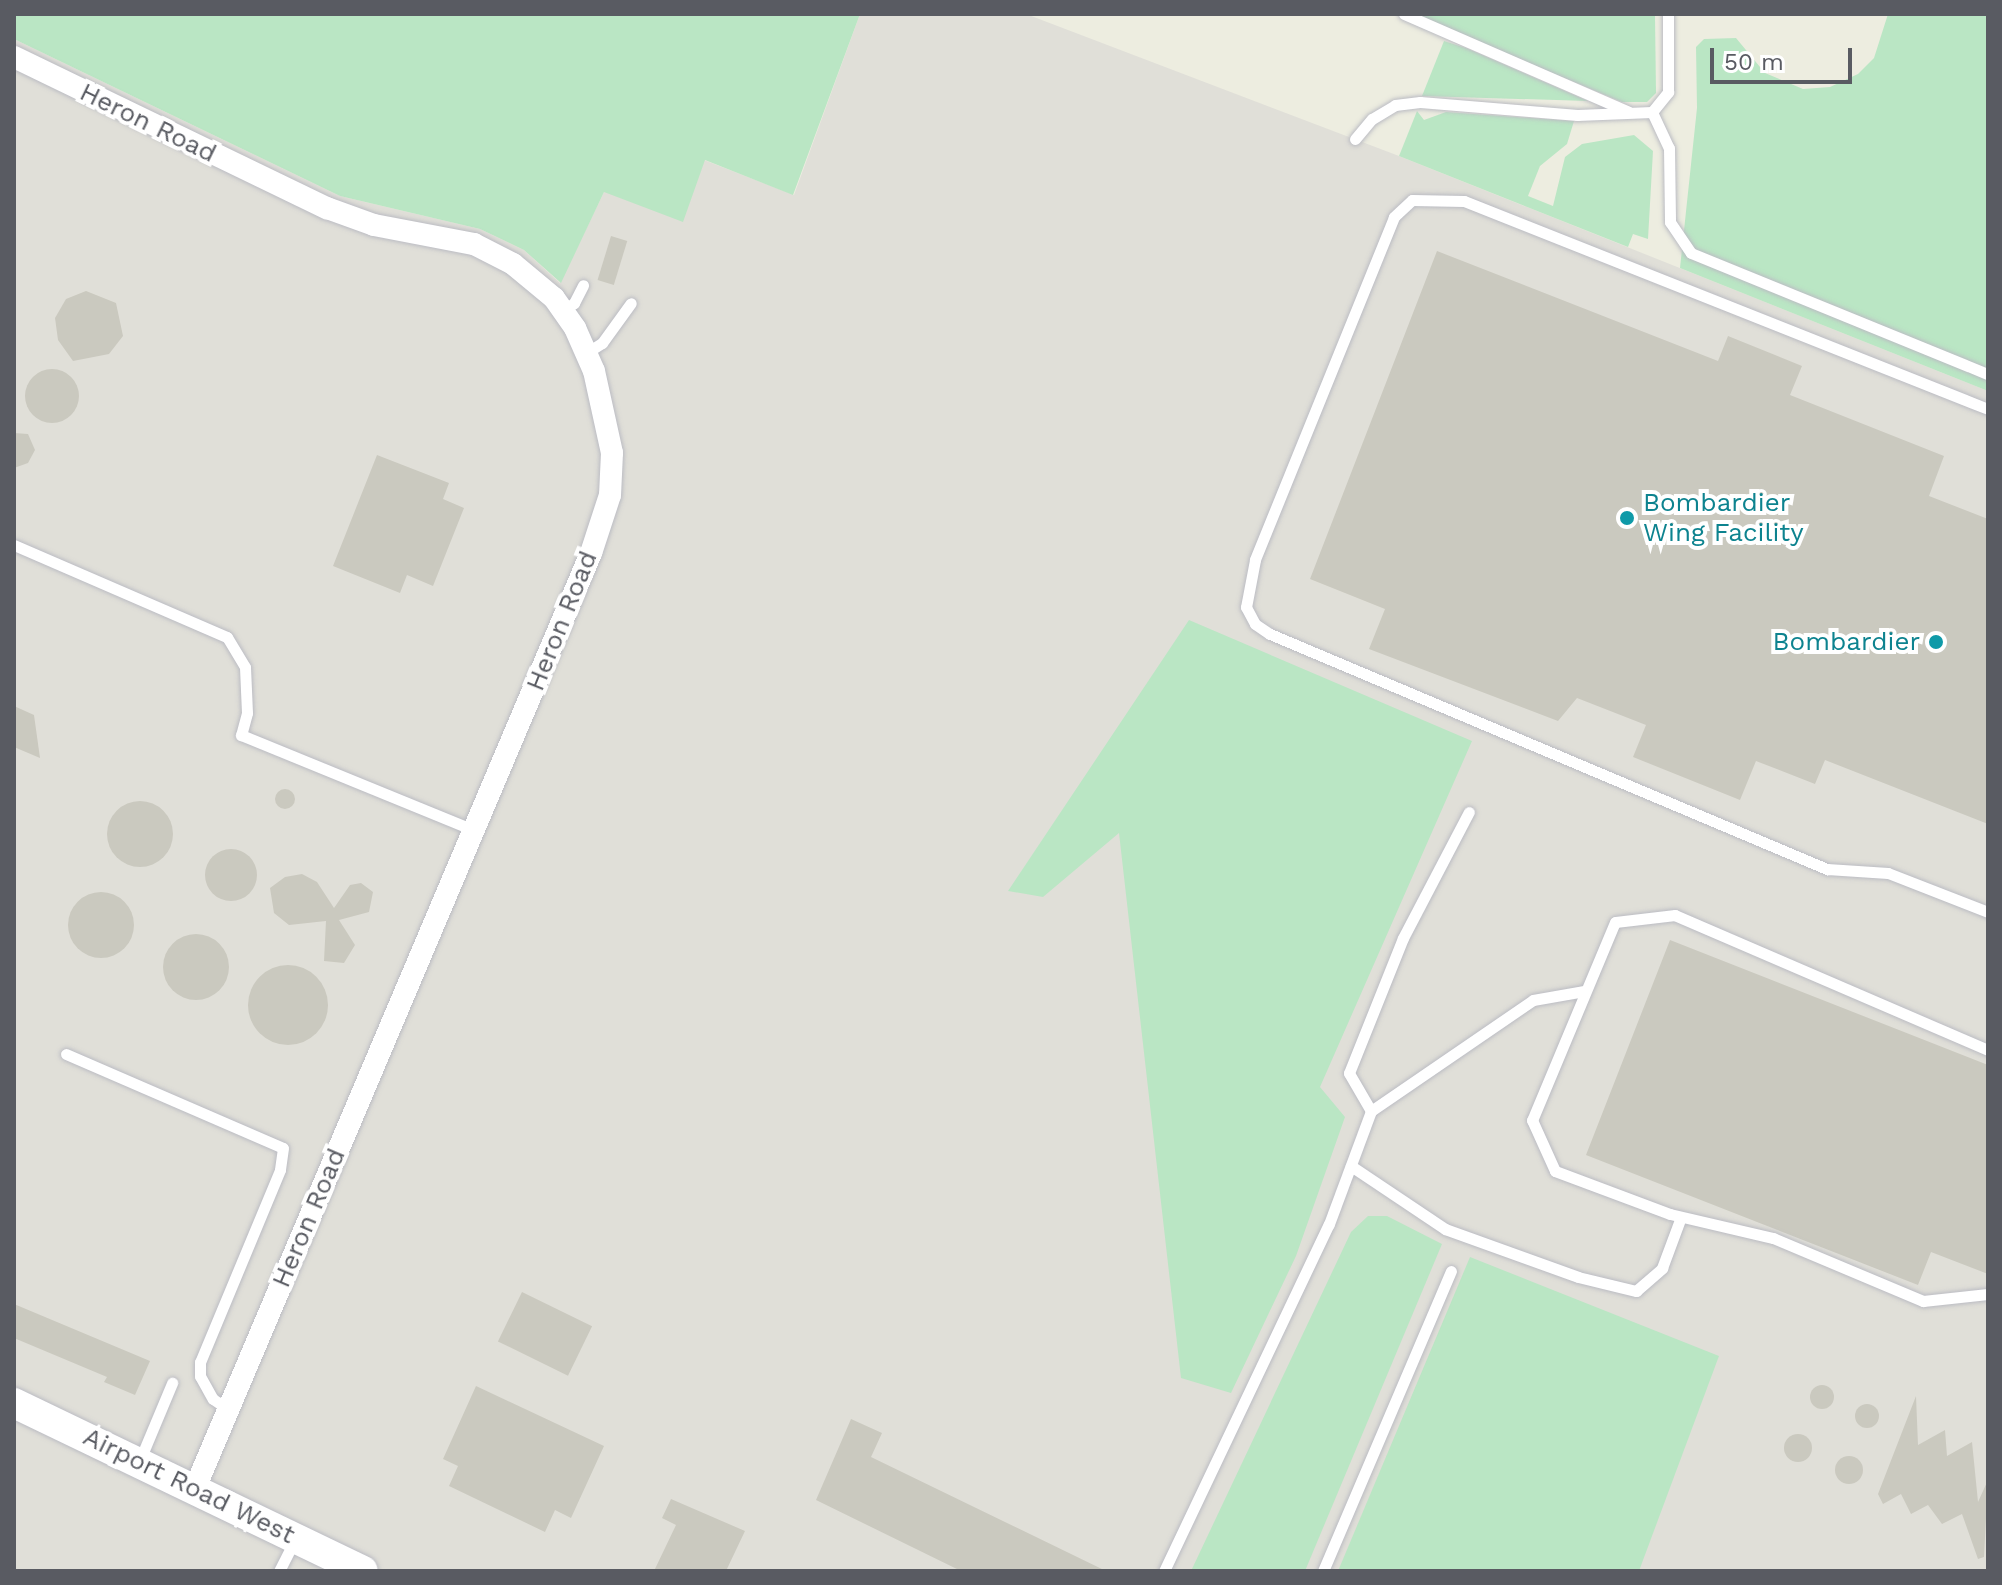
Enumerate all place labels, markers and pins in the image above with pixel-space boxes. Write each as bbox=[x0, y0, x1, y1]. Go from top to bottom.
place label: Bombardier Wing Facility bbox=[1643, 487, 1804, 548]
marker: Bombardier Wing Facility bbox=[1618, 509, 1636, 527]
place label: Bombardier bbox=[1773, 626, 1920, 658]
marker: Bombardier bbox=[1927, 633, 1945, 651]

